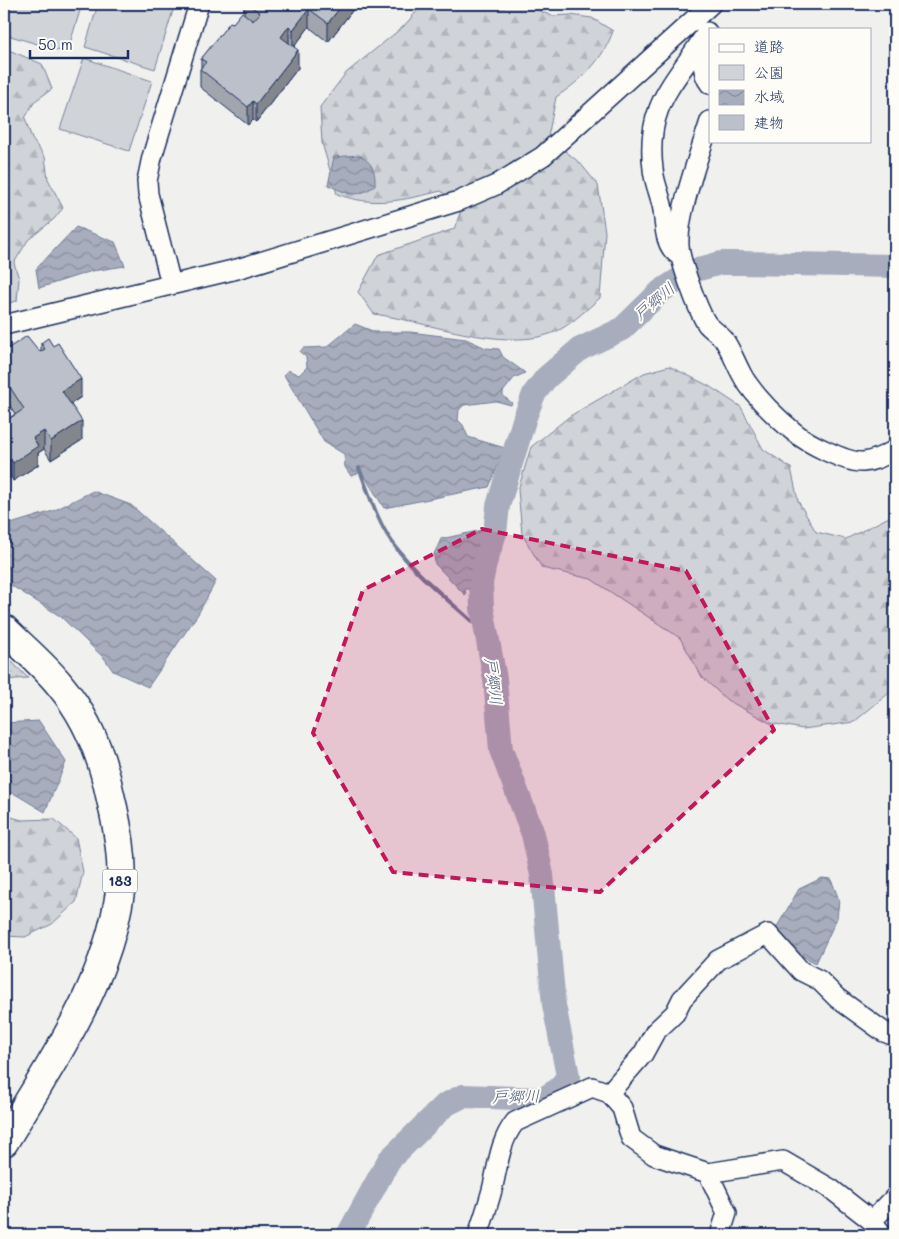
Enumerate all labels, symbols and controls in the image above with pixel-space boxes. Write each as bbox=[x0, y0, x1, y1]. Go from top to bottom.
scale bar bbox=[30, 28, 128, 60]
legend bbox=[709, 28, 872, 142]
text: 50 m bbox=[38, 34, 73, 54]
text: 道路 bbox=[754, 36, 784, 56]
text: 公園 bbox=[754, 62, 784, 82]
text: 水域 bbox=[754, 86, 784, 106]
text: 建物 bbox=[754, 112, 784, 132]
water label: 戸郷川 bbox=[629, 277, 679, 324]
water label: 戸郷川 bbox=[481, 656, 508, 706]
road number: 183 bbox=[102, 869, 138, 892]
water label: 戸郷川 bbox=[492, 1085, 540, 1106]

